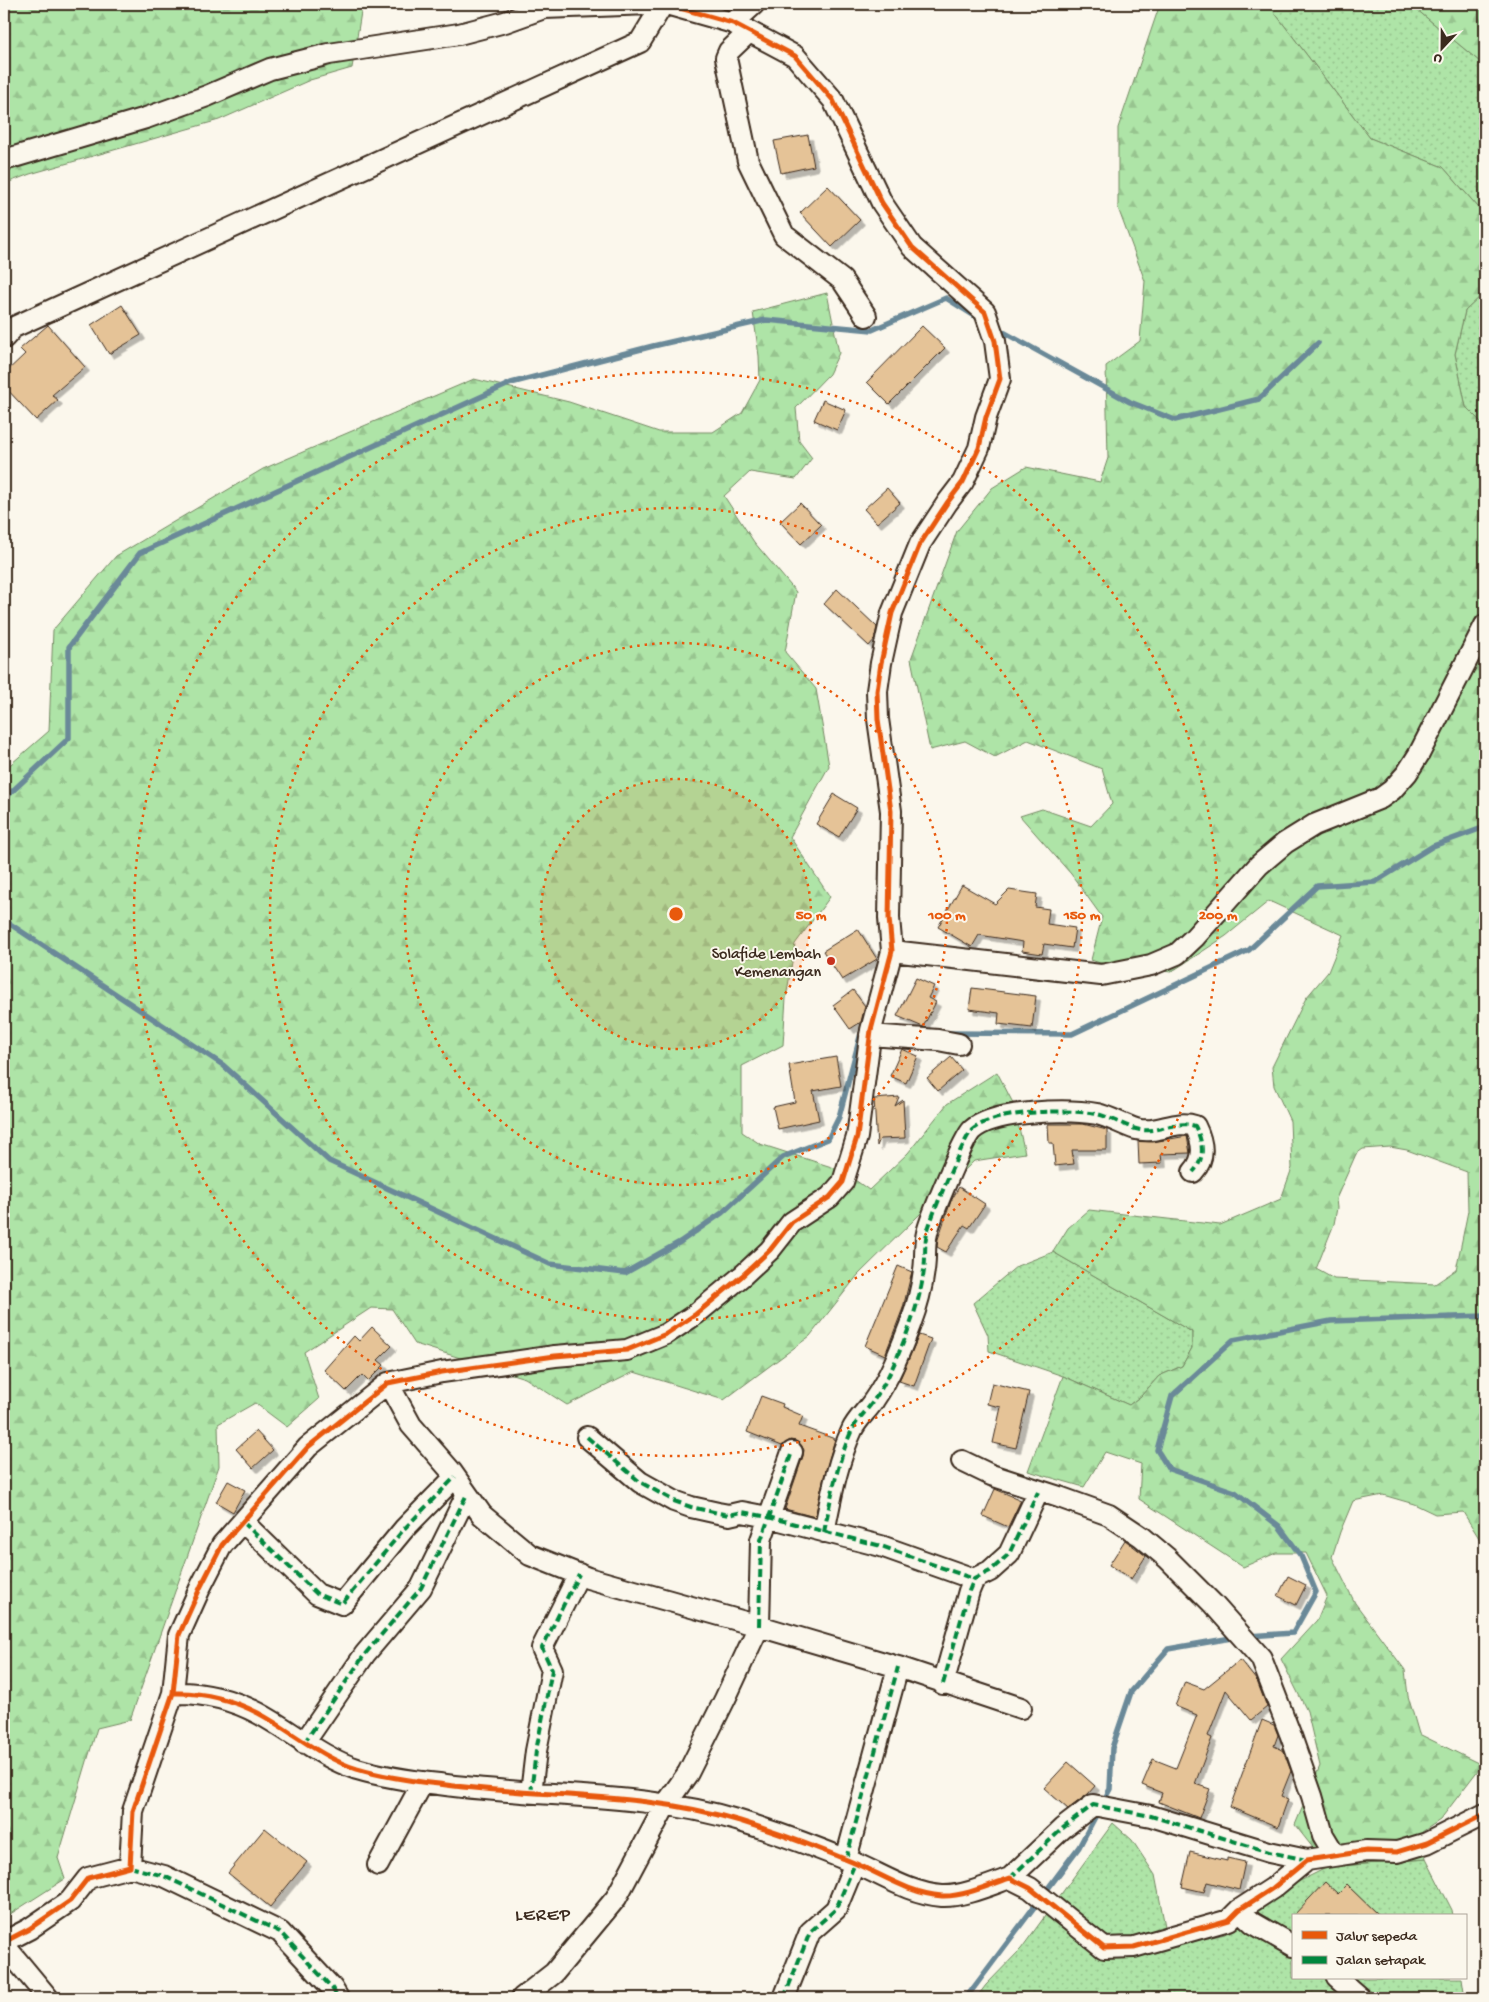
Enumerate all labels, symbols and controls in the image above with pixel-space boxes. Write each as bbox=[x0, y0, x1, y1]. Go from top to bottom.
north arrow bbox=[1416, 22, 1466, 72]
text: U bbox=[1431, 48, 1445, 67]
centre of rings bbox=[667, 905, 685, 923]
text: 50 m bbox=[796, 907, 827, 925]
text: 100 m bbox=[927, 907, 966, 925]
text: 150 m bbox=[1063, 907, 1101, 925]
text: 200 m bbox=[1199, 907, 1238, 925]
place label: Solafide Lembah Kemenangan bbox=[712, 946, 821, 983]
marker: Solafide Lembah Kemenangan bbox=[825, 955, 837, 967]
district label: LEREP bbox=[515, 1905, 571, 1928]
legend bbox=[1292, 1914, 1466, 1980]
text: Jalur sepeda bbox=[1336, 1928, 1418, 1946]
text: Jalan setapak bbox=[1336, 1952, 1426, 1970]

